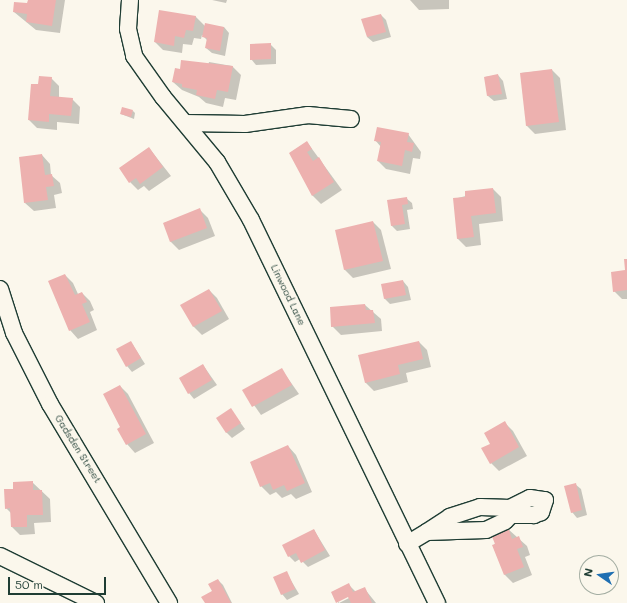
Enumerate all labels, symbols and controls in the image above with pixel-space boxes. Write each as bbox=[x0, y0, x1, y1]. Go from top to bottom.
street label: Linwood Lane bbox=[268, 263, 308, 327]
street label: Gadsden Street bbox=[52, 413, 104, 485]
north arrow bbox=[579, 555, 619, 595]
text: N bbox=[580, 567, 596, 578]
scale bar bbox=[10, 569, 108, 595]
text: 50 m bbox=[15, 576, 43, 592]

